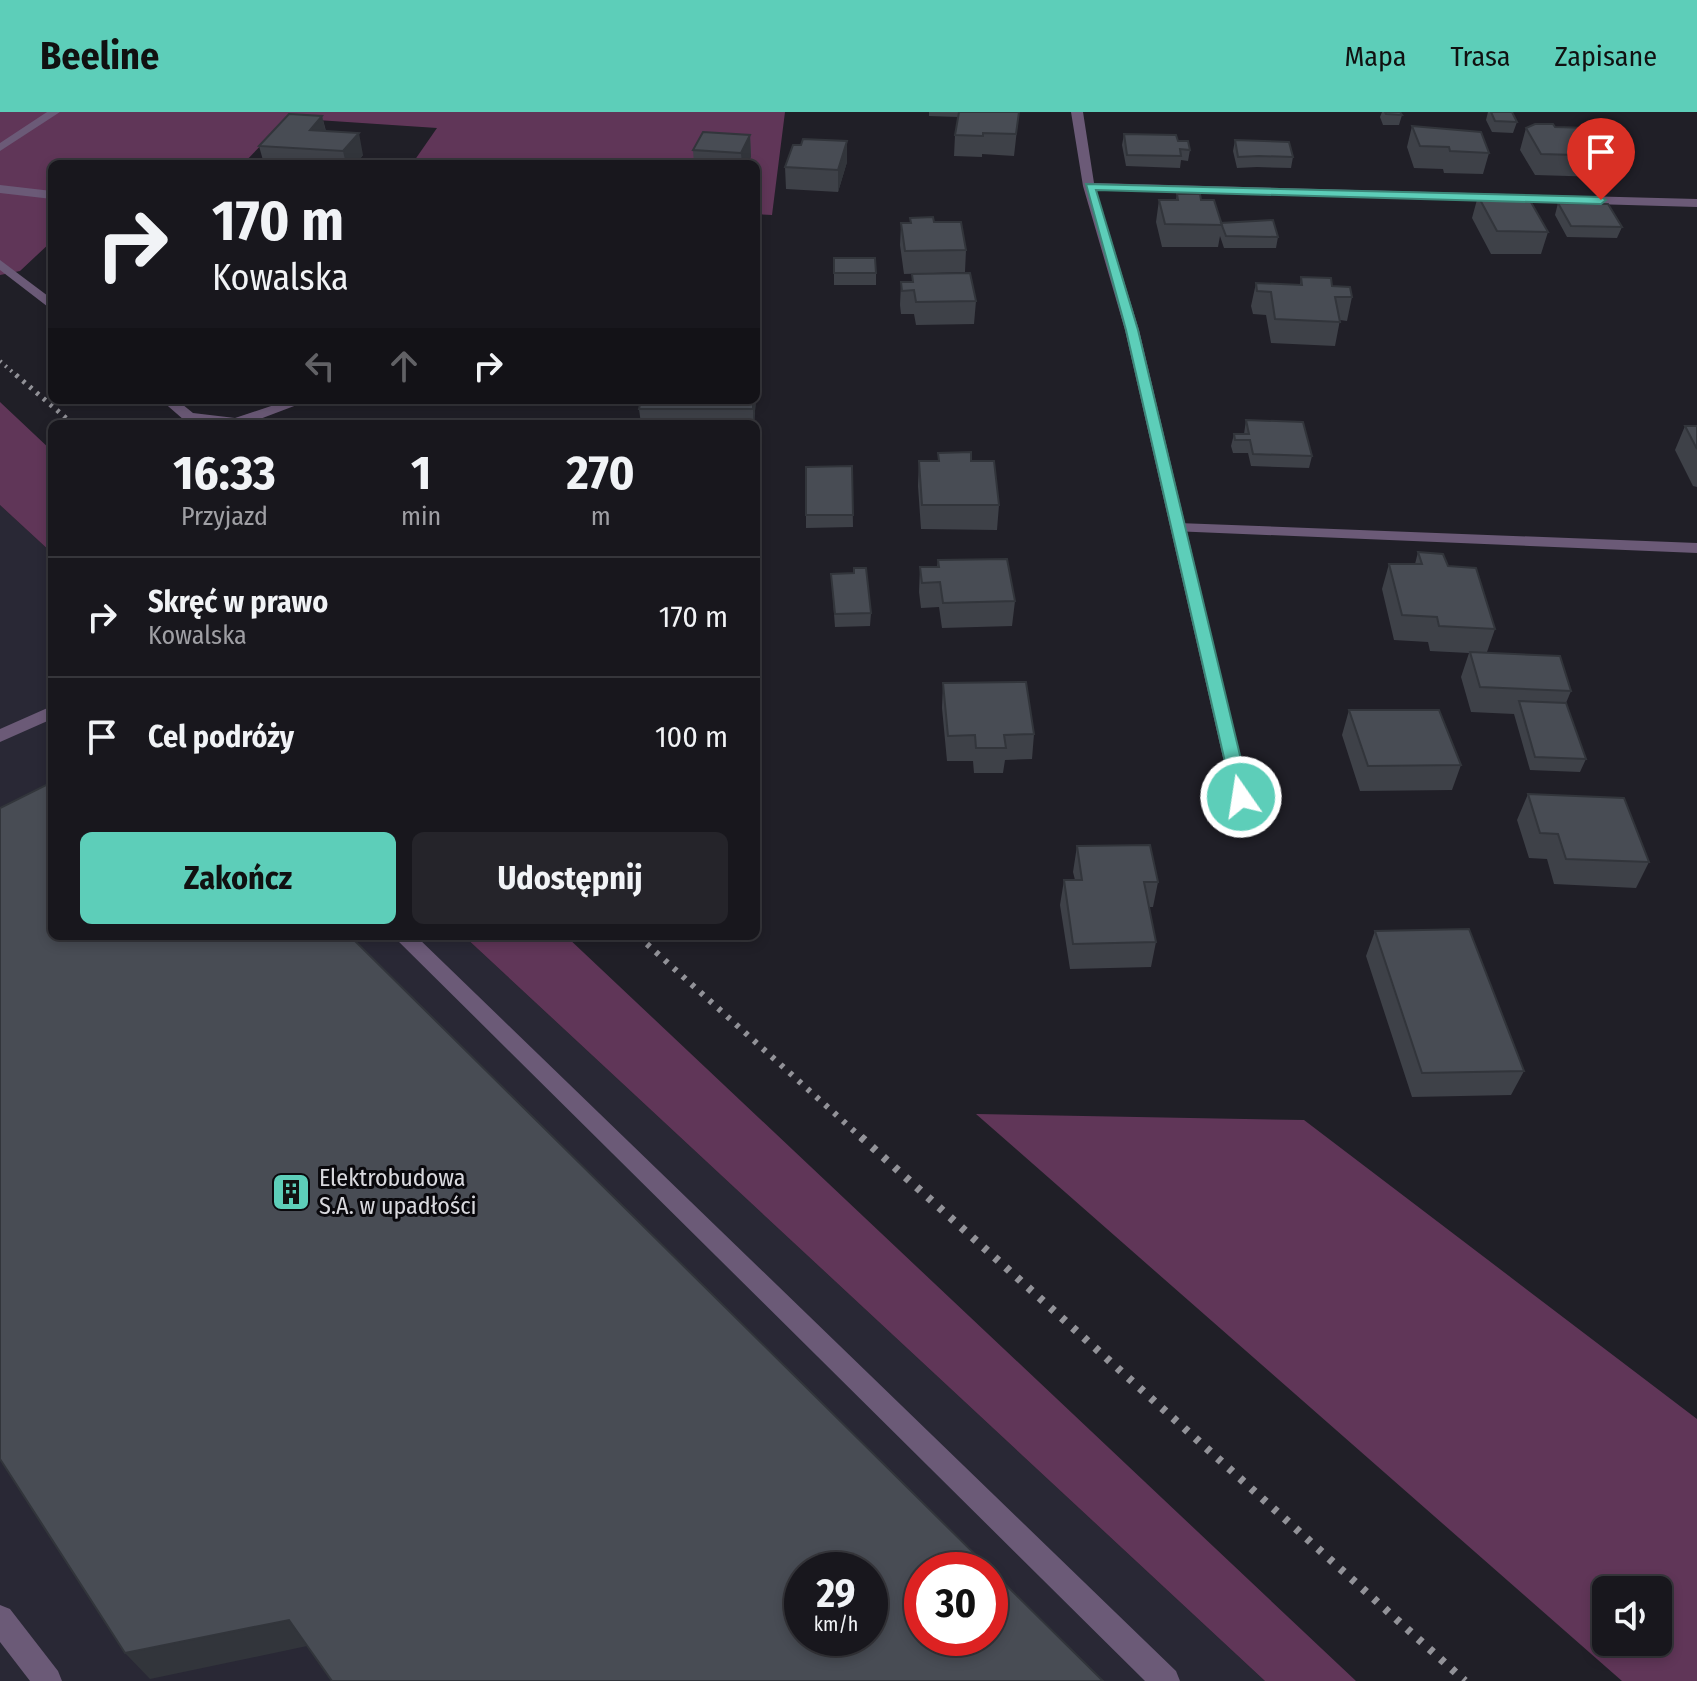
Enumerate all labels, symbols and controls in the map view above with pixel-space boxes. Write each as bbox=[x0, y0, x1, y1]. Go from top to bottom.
text: Beeline bbox=[40, 33, 159, 79]
text: Mapa bbox=[1344, 40, 1406, 73]
text: Trasa bbox=[1450, 40, 1510, 73]
text: Zapisane bbox=[1554, 40, 1657, 73]
pin bbox=[1567, 118, 1635, 200]
icon: arrive bbox=[1579, 130, 1623, 174]
text: 170 m bbox=[212, 188, 344, 255]
icon: right bbox=[80, 192, 184, 296]
text: Kowalska bbox=[212, 256, 349, 300]
icon: left bbox=[298, 344, 342, 388]
icon: ahead bbox=[382, 344, 426, 388]
icon: right bbox=[466, 344, 510, 388]
text: 16:33 bbox=[173, 444, 276, 502]
text: 1 bbox=[411, 444, 431, 502]
text: 270 bbox=[567, 444, 635, 502]
text: Przyjazd bbox=[181, 501, 268, 532]
text: min bbox=[401, 501, 441, 532]
text: m bbox=[591, 501, 611, 532]
text: Skręć w prawo bbox=[148, 584, 328, 620]
icon: right bbox=[80, 595, 124, 639]
text: 170 m bbox=[659, 599, 728, 635]
text: Kowalska bbox=[148, 620, 247, 651]
icon: arrive bbox=[80, 715, 124, 759]
text: Cel podróży bbox=[148, 719, 294, 755]
text: 100 m bbox=[655, 719, 728, 755]
position arrow bbox=[1199, 755, 1283, 839]
button: Zakończ bbox=[80, 832, 396, 924]
button: Udostępnij bbox=[412, 832, 728, 924]
place label: Elektrobudowa S.A. w upadłości bbox=[319, 1164, 477, 1220]
building icon: Elektrobudowa S.A. w upadłości bbox=[270, 1171, 312, 1213]
speed limit sign: 30 bbox=[904, 1552, 1008, 1656]
text: 29 bbox=[816, 1570, 855, 1618]
map controls bbox=[1592, 1576, 1672, 1656]
button: sound bbox=[1592, 1576, 1672, 1656]
text: km/h bbox=[814, 1612, 858, 1636]

